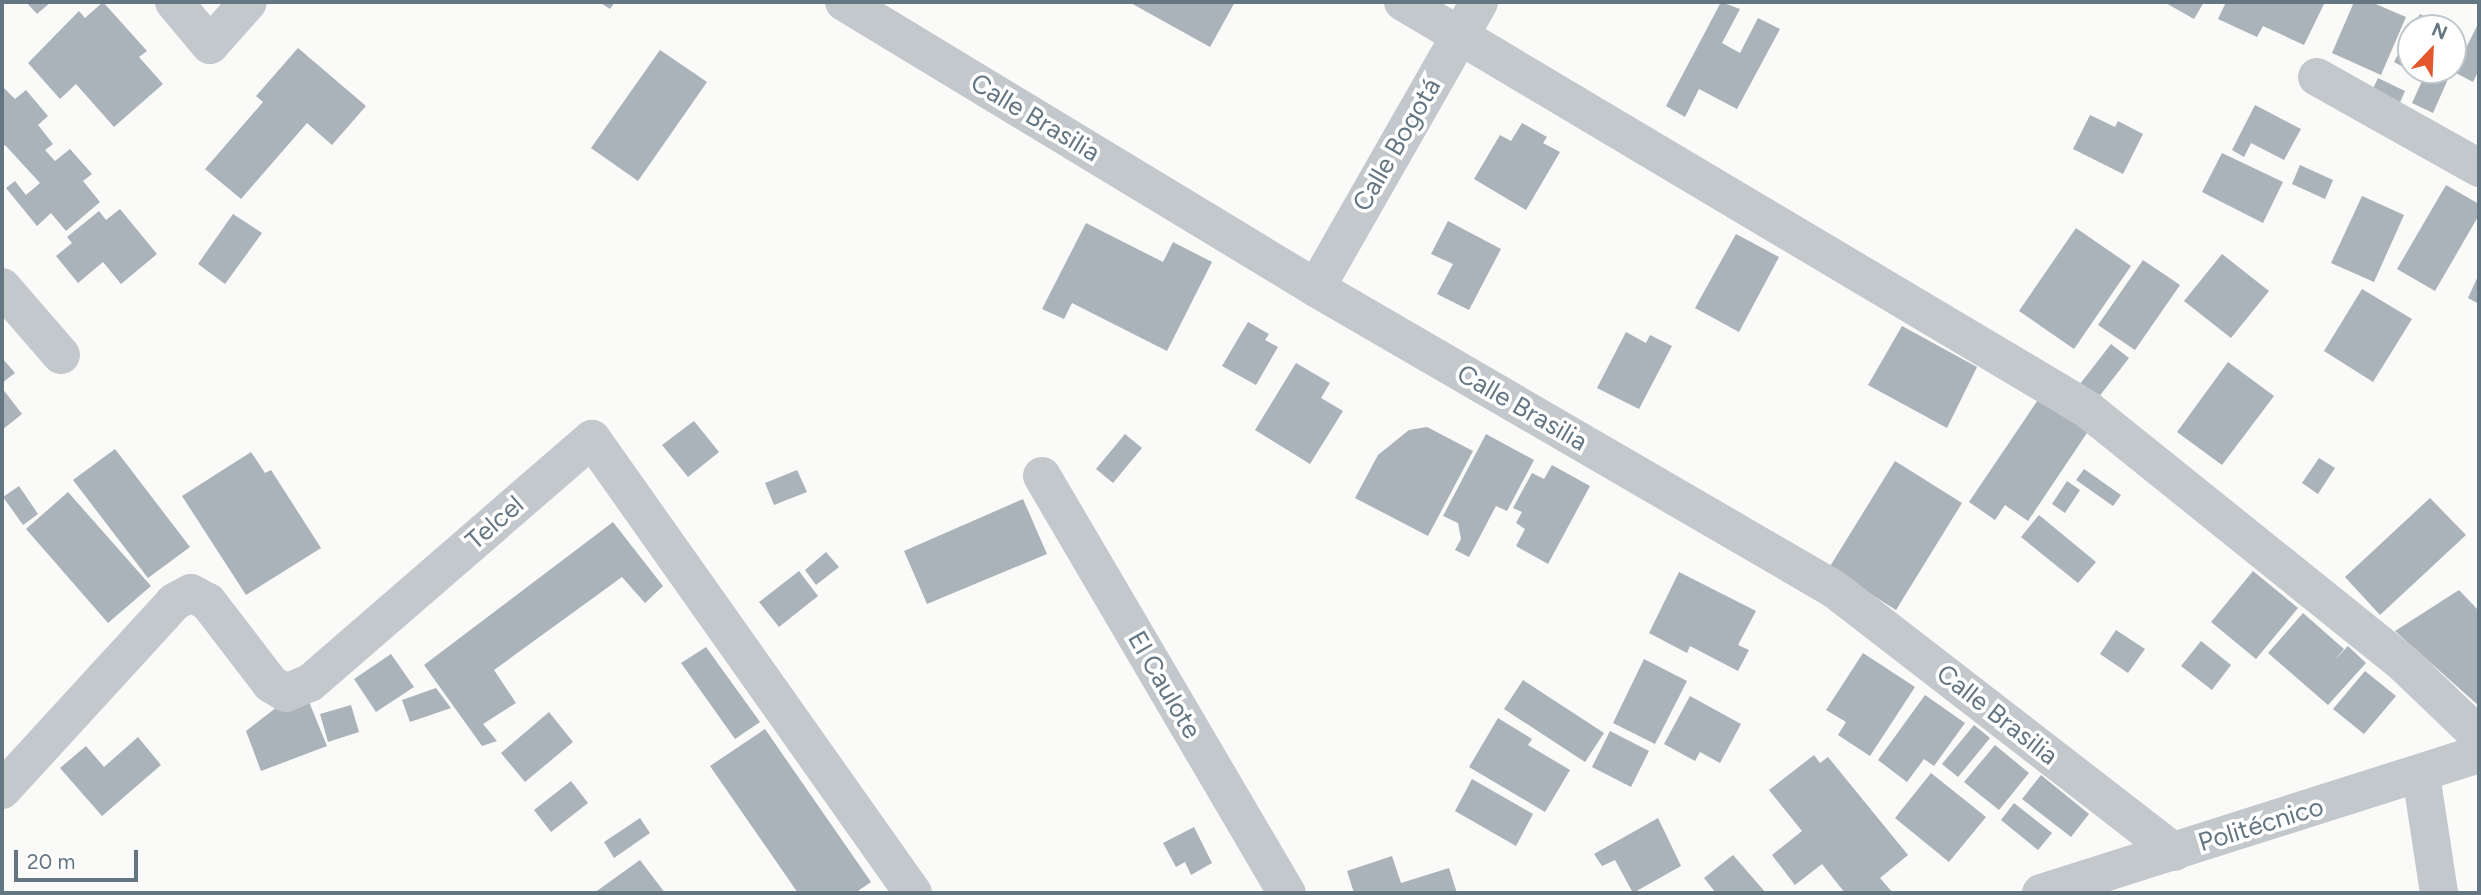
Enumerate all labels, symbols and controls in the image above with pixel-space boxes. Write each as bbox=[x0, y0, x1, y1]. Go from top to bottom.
north arrow bbox=[2397, 14, 2467, 84]
text: N bbox=[2428, 18, 2451, 45]
street label: Calle Brasilia bbox=[965, 67, 1105, 169]
street label: Calle Bogotá bbox=[1346, 73, 1448, 217]
street label: Calle Brasilia bbox=[1451, 358, 1593, 458]
street label: Telcel bbox=[460, 489, 530, 557]
street label: El Caulote bbox=[1121, 626, 1207, 744]
street label: Calle Brasilia bbox=[1930, 658, 2064, 772]
street label: Politécnico bbox=[2195, 791, 2327, 859]
scale bar bbox=[18, 836, 142, 880]
text: 20 m bbox=[27, 849, 75, 874]

